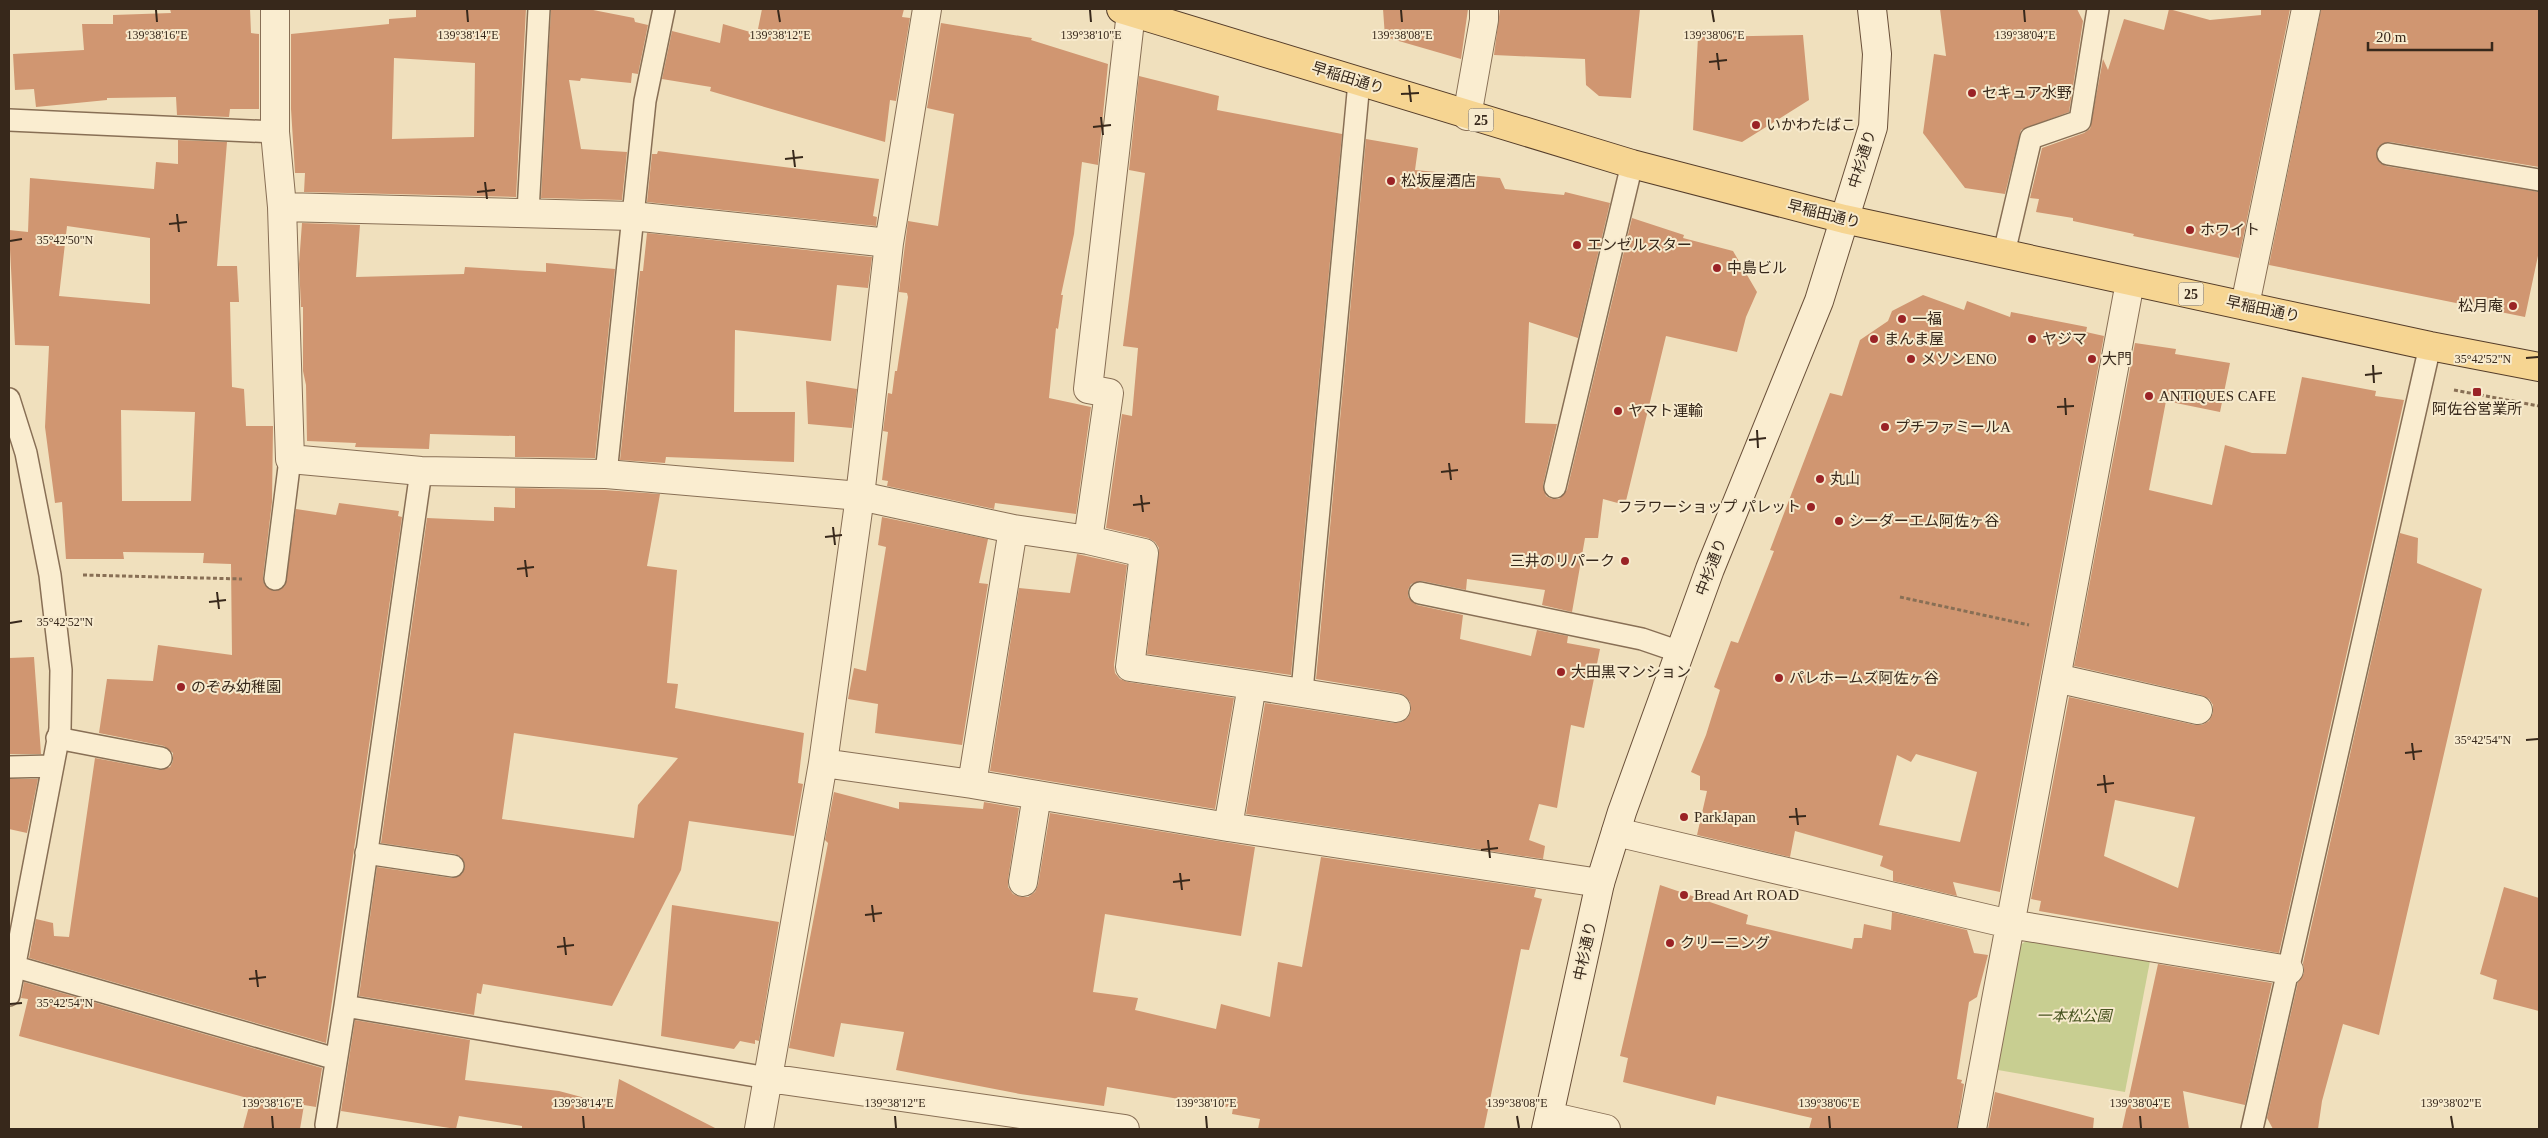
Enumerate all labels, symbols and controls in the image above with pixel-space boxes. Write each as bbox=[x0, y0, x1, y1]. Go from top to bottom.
scale bar bbox=[2368, 20, 2492, 52]
text: 139°38'16"E bbox=[126, 28, 188, 42]
text: 139°38'14"E bbox=[437, 28, 499, 42]
text: 139°38'12"E bbox=[749, 28, 811, 42]
text: 139°38'10"E bbox=[1060, 28, 1122, 42]
text: 139°38'08"E bbox=[1371, 28, 1433, 42]
text: 139°38'06"E bbox=[1683, 28, 1745, 42]
text: 139°38'04"E bbox=[1994, 28, 2056, 42]
text: 20 m bbox=[2376, 29, 2407, 45]
street label: 早稲田通り bbox=[1310, 59, 1386, 97]
place label: セキュア水野 bbox=[1982, 85, 2072, 101]
marker: セキュア水野 bbox=[1966, 87, 1978, 99]
road number: 25 bbox=[1468, 108, 1494, 132]
place label: いかわたばこ bbox=[1766, 117, 1856, 133]
marker: いかわたばこ bbox=[1750, 119, 1762, 131]
street label: 中杉通り bbox=[1846, 128, 1878, 190]
place label: 松坂屋酒店 bbox=[1401, 173, 1476, 189]
marker: 松坂屋酒店 bbox=[1385, 175, 1397, 187]
street label: 早稲田通り bbox=[1786, 197, 1862, 231]
place label: ホワイト bbox=[2200, 222, 2260, 238]
marker: ホワイト bbox=[2184, 224, 2196, 236]
text: 35°42'50"N bbox=[37, 233, 94, 247]
place label: エンゼルスター bbox=[1587, 237, 1692, 253]
marker: エンゼルスター bbox=[1571, 239, 1583, 251]
place label: 中島ビル bbox=[1727, 260, 1787, 276]
marker: 中島ビル bbox=[1711, 262, 1723, 274]
road number: 25 bbox=[2178, 282, 2204, 306]
street label: 早稲田通り bbox=[2225, 293, 2301, 325]
place label: 松月庵 bbox=[2458, 298, 2503, 314]
marker: 松月庵 bbox=[2507, 300, 2519, 312]
place label: 一福 bbox=[1912, 311, 1942, 327]
marker: 一福 bbox=[1896, 313, 1908, 325]
place label: まんま屋 bbox=[1884, 331, 1944, 347]
place label: ヤジマ bbox=[2042, 331, 2087, 347]
marker: まんま屋 bbox=[1868, 333, 1880, 345]
marker: ヤジマ bbox=[2026, 333, 2038, 345]
place label: メソンENO bbox=[1921, 351, 1997, 367]
place label: 大門 bbox=[2102, 351, 2132, 367]
text: 35°42'52"N bbox=[2455, 352, 2512, 366]
marker: メソンENO bbox=[1905, 353, 1917, 365]
marker: 大門 bbox=[2086, 353, 2098, 365]
marker: 阿佐谷営業所 bbox=[2471, 386, 2483, 398]
place label: ANTIQUES CAFE bbox=[2159, 388, 2276, 404]
marker: ANTIQUES CAFE bbox=[2143, 390, 2155, 402]
place label: 阿佐谷営業所 bbox=[2432, 401, 2522, 417]
place label: ヤマト運輸 bbox=[1628, 402, 1703, 419]
marker: ヤマト運輸 bbox=[1612, 405, 1624, 417]
place label: プチファミールA bbox=[1895, 419, 2011, 435]
marker: プチファミールA bbox=[1879, 421, 1891, 433]
place label: 丸山 bbox=[1830, 471, 1860, 487]
marker: 丸山 bbox=[1814, 473, 1826, 485]
place label: フラワーショップ パレット bbox=[1618, 499, 1801, 515]
marker: フラワーショップ パレット bbox=[1805, 501, 1817, 513]
place label: シーダーエム阿佐ヶ谷 bbox=[1849, 513, 1999, 529]
marker: シーダーエム阿佐ヶ谷 bbox=[1833, 515, 1845, 527]
street label: 中杉通り bbox=[1693, 536, 1729, 598]
place label: 三井のリパーク bbox=[1510, 552, 1615, 569]
marker: 三井のリパーク bbox=[1619, 555, 1631, 567]
text: 35°42'52"N bbox=[37, 615, 94, 629]
place label: 大田黒マンション bbox=[1571, 664, 1691, 680]
marker: 大田黒マンション bbox=[1555, 666, 1567, 678]
place label: パレホームズ阿佐ヶ谷 bbox=[1789, 670, 1939, 686]
marker: パレホームズ阿佐ヶ谷 bbox=[1773, 672, 1785, 684]
place label: のぞみ幼稚園 bbox=[191, 679, 281, 695]
marker: のぞみ幼稚園 bbox=[175, 681, 187, 693]
text: 35°42'54"N bbox=[2455, 733, 2512, 747]
place label: ParkJapan bbox=[1694, 809, 1756, 825]
marker: ParkJapan bbox=[1678, 811, 1690, 823]
place label: Bread Art ROAD bbox=[1694, 887, 1799, 903]
marker: Bread Art ROAD bbox=[1678, 889, 1690, 901]
street label: 中杉通り bbox=[1571, 920, 1599, 982]
place label: クリーニング bbox=[1680, 935, 1770, 951]
marker: クリーニング bbox=[1664, 937, 1676, 949]
text: 35°42'54"N bbox=[37, 996, 94, 1010]
park label: 一本松公園 bbox=[2036, 1008, 2113, 1024]
text: 139°38'16"E bbox=[241, 1096, 303, 1110]
text: 139°38'14"E bbox=[552, 1096, 614, 1110]
text: 139°38'12"E bbox=[864, 1096, 926, 1110]
text: 139°38'10"E bbox=[1175, 1096, 1237, 1110]
text: 139°38'08"E bbox=[1486, 1096, 1548, 1110]
text: 139°38'06"E bbox=[1798, 1096, 1860, 1110]
text: 139°38'04"E bbox=[2109, 1096, 2171, 1110]
text: 139°38'02"E bbox=[2420, 1096, 2482, 1110]

